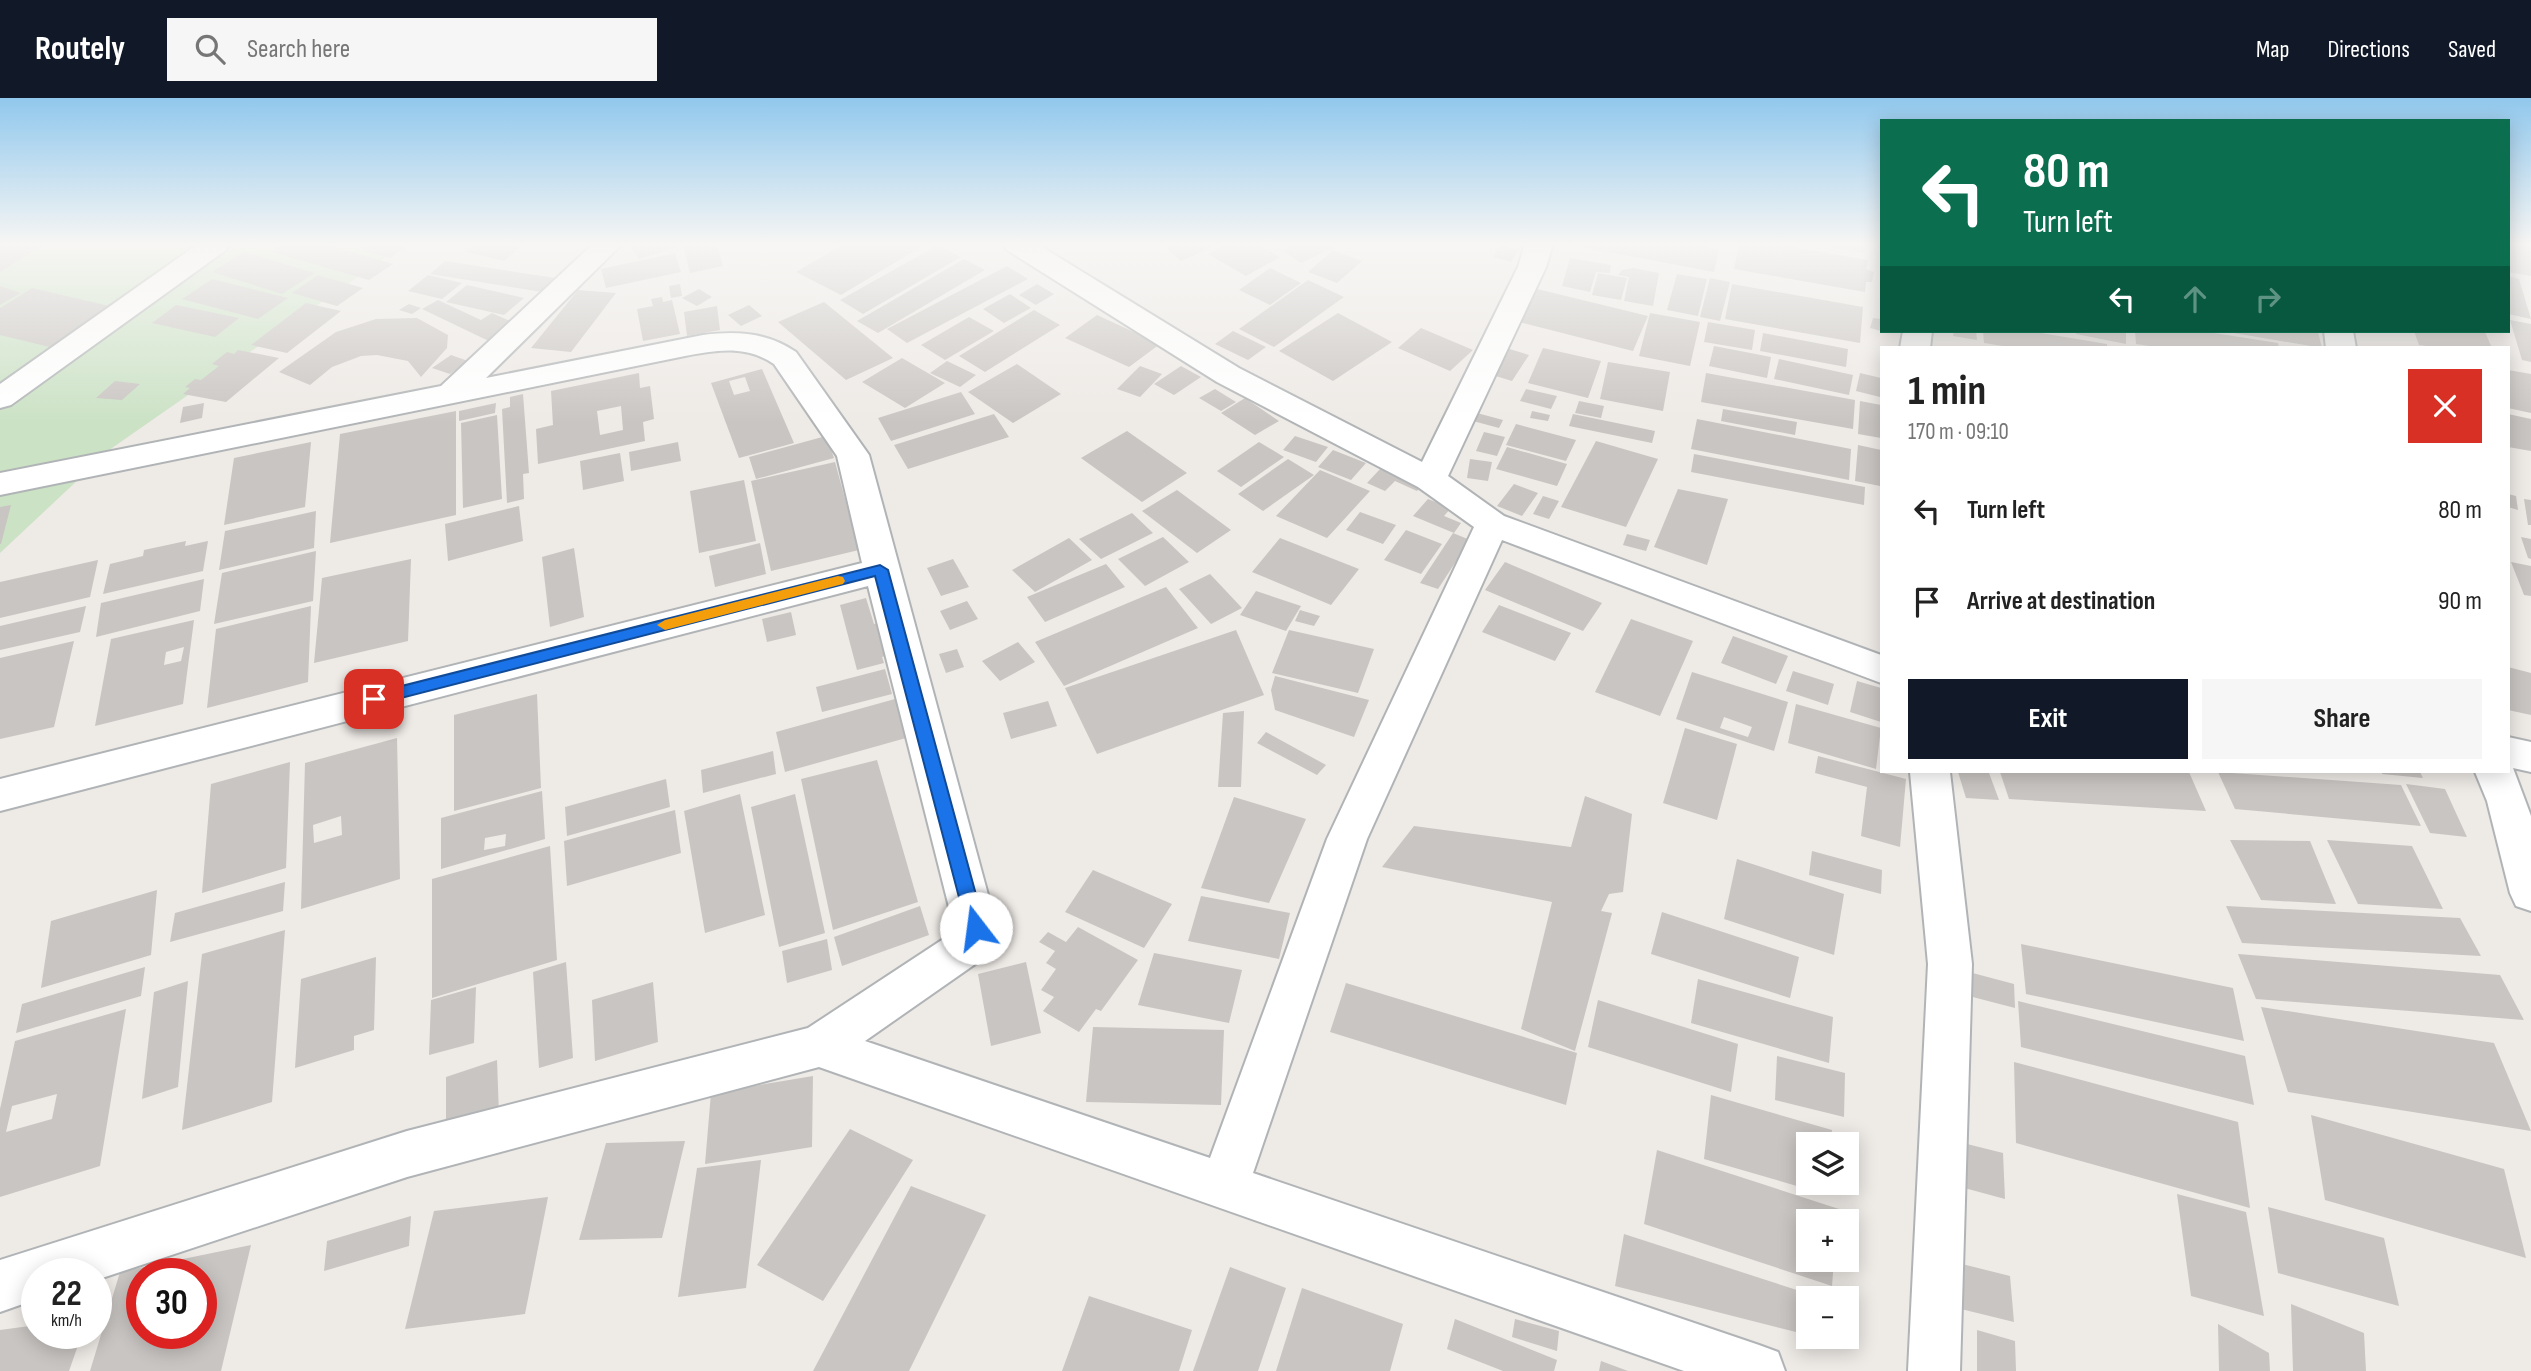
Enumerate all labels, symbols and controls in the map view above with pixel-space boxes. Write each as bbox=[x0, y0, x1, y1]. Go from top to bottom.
search box bbox=[167, 18, 657, 81]
text: Routely bbox=[35, 29, 125, 69]
icon: search bbox=[191, 30, 229, 68]
text: Search here bbox=[247, 34, 350, 65]
text: Map bbox=[2256, 35, 2289, 64]
text: Directions bbox=[2327, 35, 2410, 64]
text: Saved bbox=[2448, 35, 2496, 64]
text: 80 m bbox=[2023, 143, 2110, 202]
icon: left bbox=[1908, 147, 1999, 238]
text: Turn left bbox=[2023, 203, 2113, 242]
icon: left bbox=[2103, 280, 2141, 318]
icon: ahead bbox=[2176, 280, 2214, 318]
icon: right bbox=[2249, 280, 2287, 318]
text: 1 min bbox=[1908, 366, 1986, 417]
button: close bbox=[2408, 369, 2482, 443]
text: 170 m · 09:10 bbox=[1908, 418, 2009, 446]
icon: left bbox=[1908, 492, 1946, 530]
text: Turn left bbox=[1967, 495, 2045, 526]
text: 80 m bbox=[2438, 495, 2482, 526]
icon: arrive bbox=[1908, 583, 1946, 621]
text: Arrive at destination bbox=[1967, 586, 2155, 617]
text: 90 m bbox=[2438, 586, 2482, 617]
pin bbox=[344, 669, 404, 729]
button: Exit bbox=[1908, 679, 2188, 759]
button: Share bbox=[2202, 679, 2482, 759]
icon: arrive bbox=[355, 680, 393, 718]
position arrow bbox=[939, 891, 1013, 965]
map controls bbox=[1796, 1132, 1859, 1349]
button: layers bbox=[1796, 1132, 1859, 1195]
button: + bbox=[1796, 1209, 1859, 1272]
speed limit sign: 30 bbox=[126, 1258, 217, 1349]
text: 22 bbox=[51, 1273, 82, 1316]
button: − bbox=[1796, 1286, 1859, 1349]
text: km/h bbox=[51, 1310, 82, 1331]

